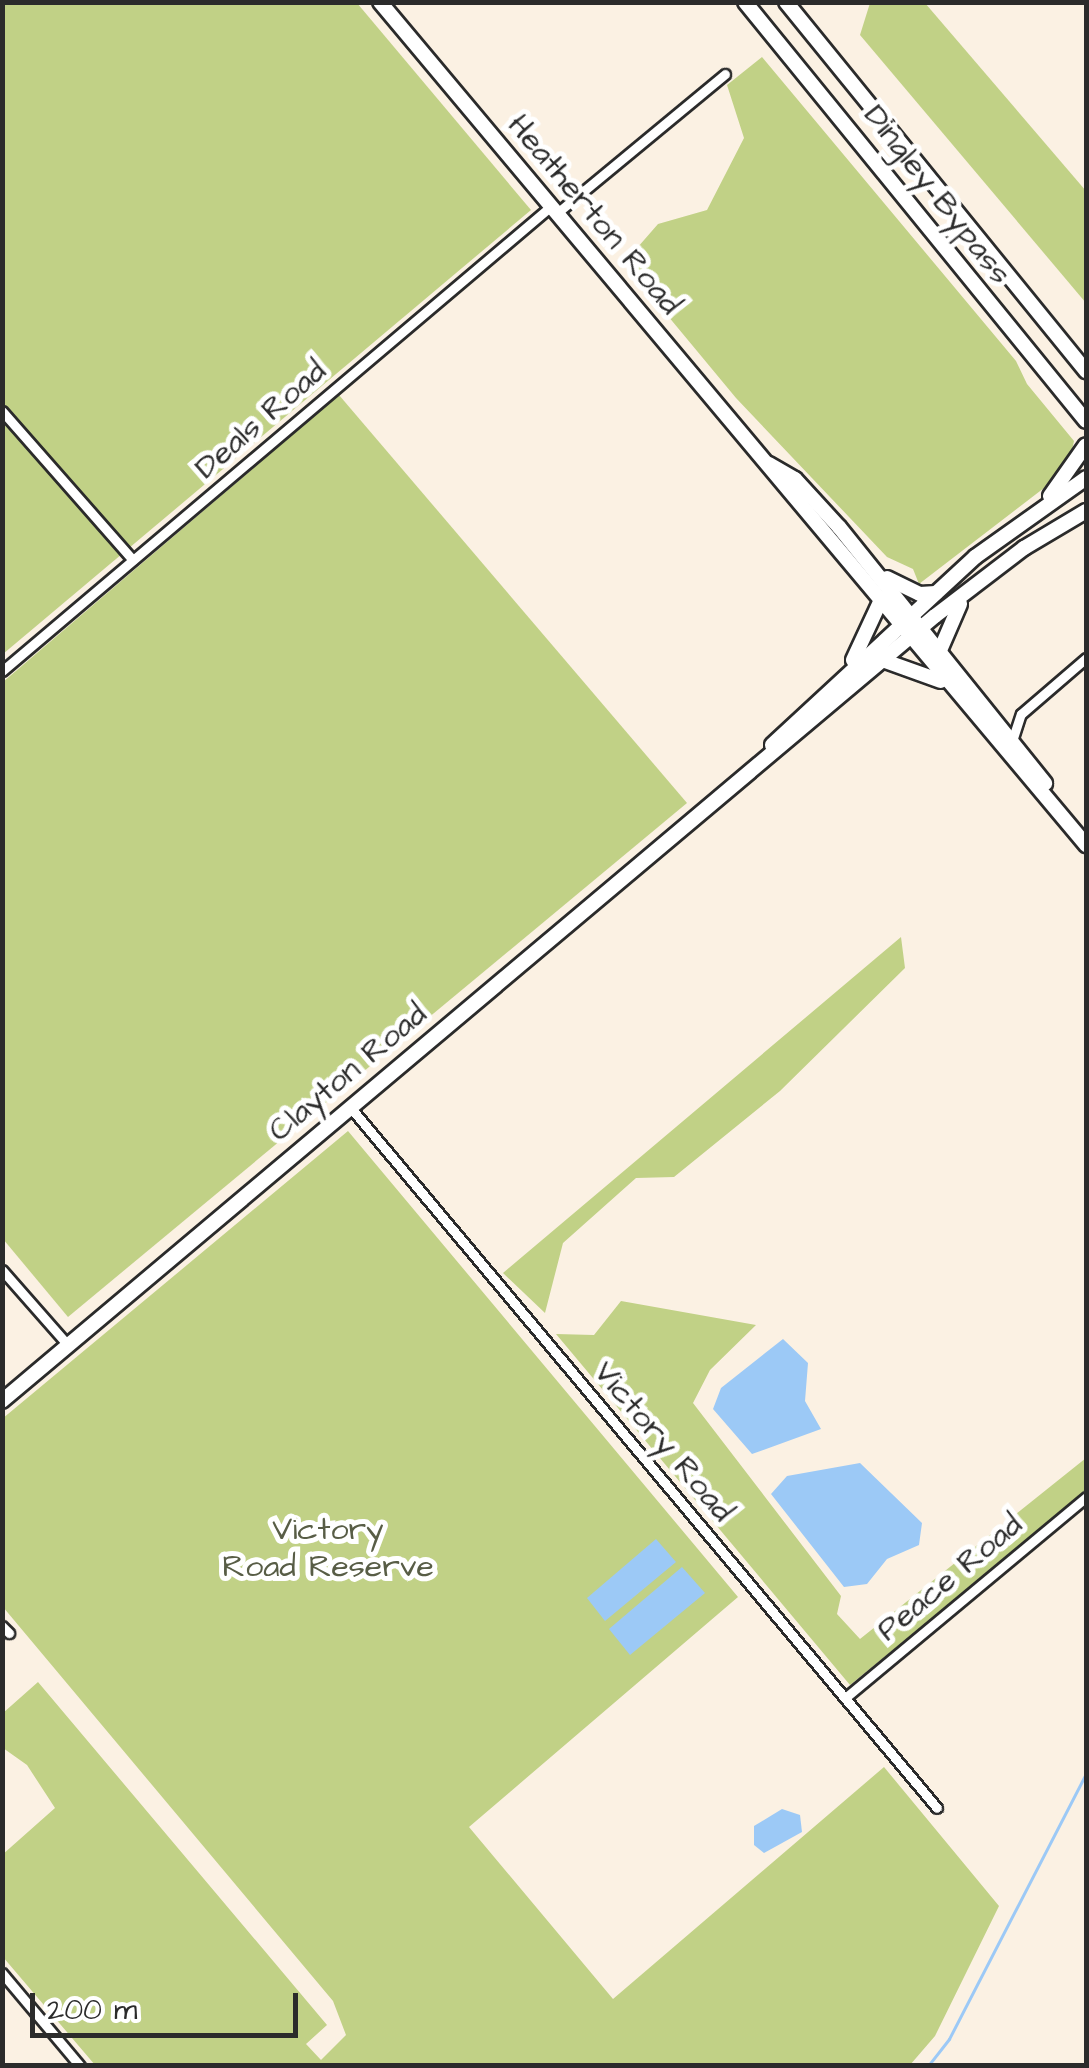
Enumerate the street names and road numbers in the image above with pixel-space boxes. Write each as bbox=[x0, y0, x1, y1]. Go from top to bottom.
street label: Dingley Bypass bbox=[855, 98, 1019, 292]
street label: Heatherton Road bbox=[499, 107, 689, 323]
street label: Deals Road bbox=[187, 352, 335, 488]
street label: Clayton Road bbox=[261, 996, 435, 1150]
street label: Victory Road bbox=[585, 1354, 741, 1530]
street label: Peace Road bbox=[870, 1506, 1030, 1650]

